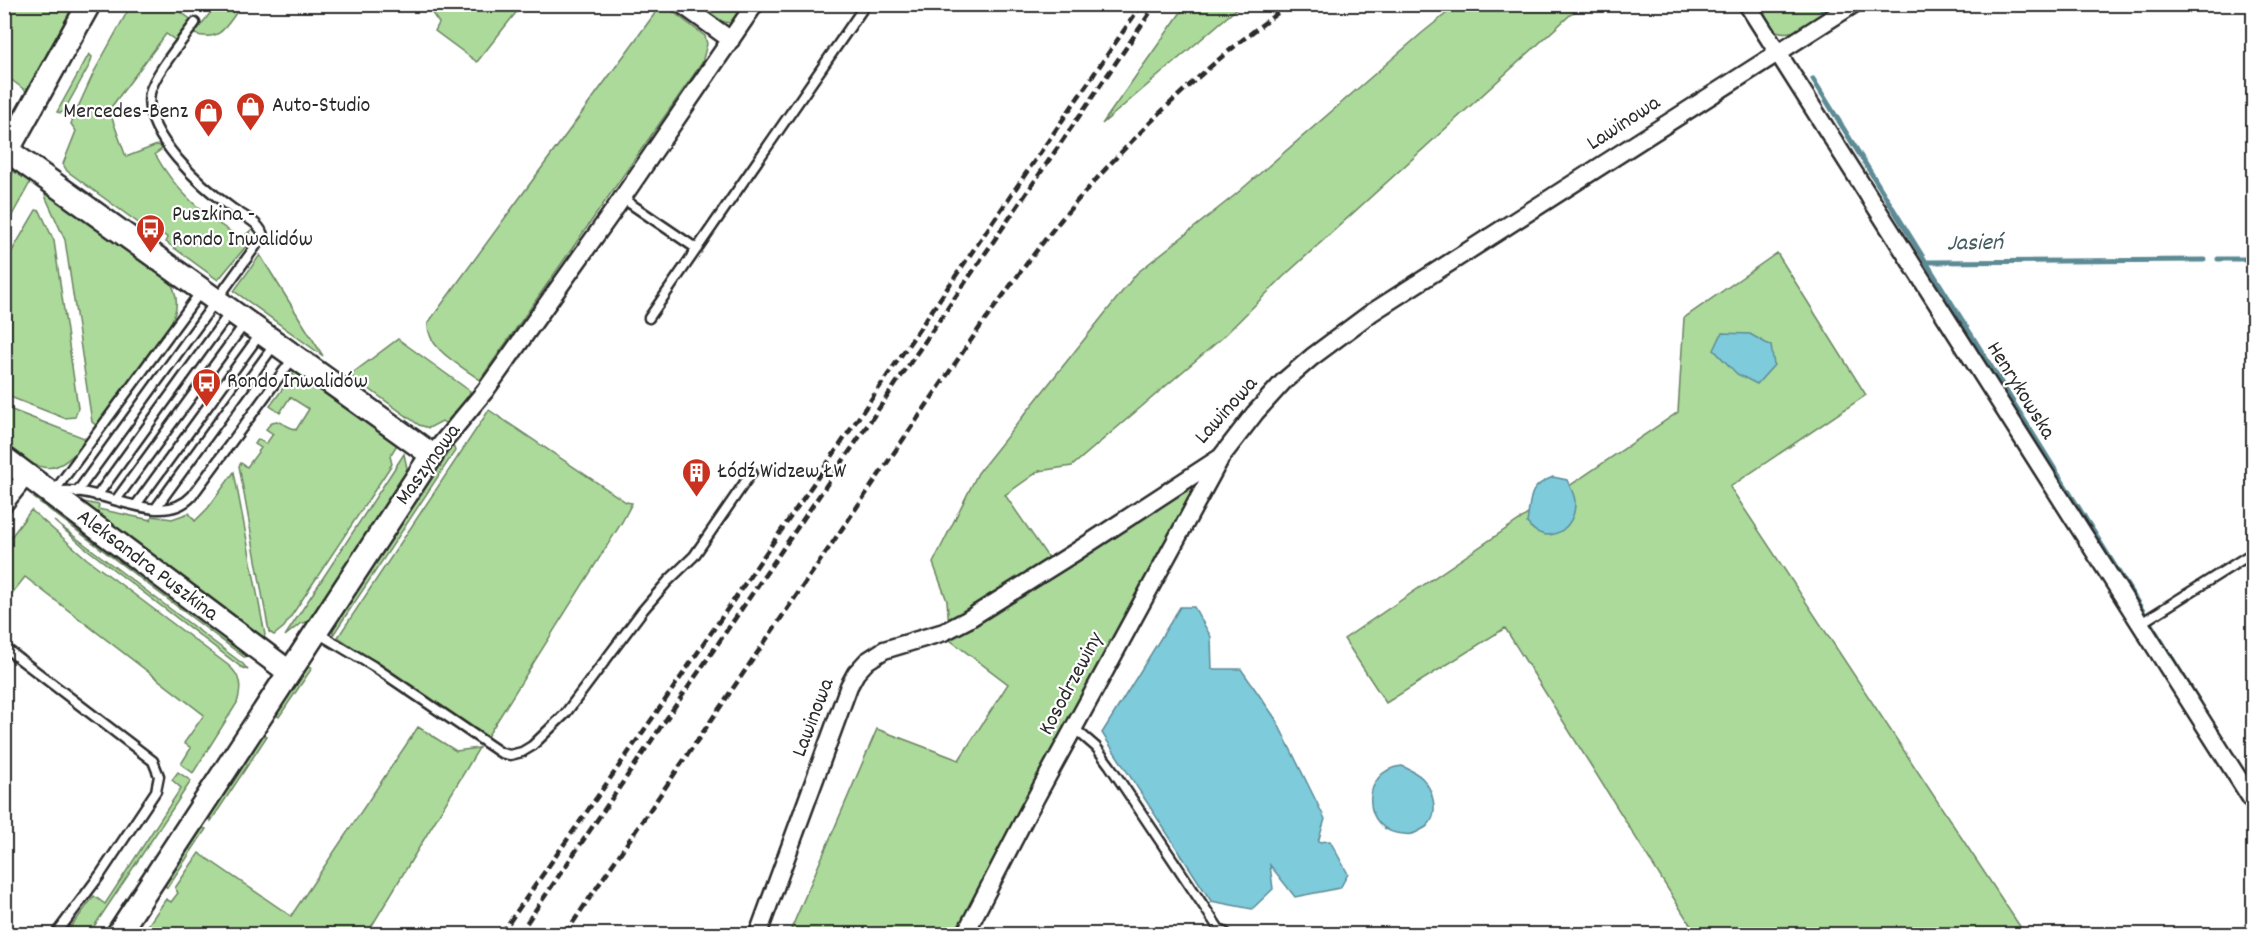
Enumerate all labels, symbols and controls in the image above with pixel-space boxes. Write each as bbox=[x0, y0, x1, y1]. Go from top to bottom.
street label: Lawinowa bbox=[1581, 88, 1667, 159]
shop icon: Auto-Studio bbox=[235, 90, 267, 132]
place label: Auto-Studio bbox=[272, 91, 370, 122]
shop icon: Mercedes-Benz bbox=[193, 96, 225, 138]
place label: Mercedes-Benz bbox=[63, 97, 189, 128]
place label: Puszkina - Rondo Inwalidów bbox=[172, 200, 313, 256]
bus stop icon: Puszkina - Rondo Inwalidów bbox=[135, 212, 167, 254]
water label: Jasień bbox=[1947, 226, 2006, 261]
street label: Henrykowska bbox=[1978, 336, 2063, 446]
bus stop icon: Rondo Inwalidów bbox=[190, 366, 222, 408]
place label: Rondo Inwalidów bbox=[227, 367, 368, 398]
street label: Lawinowa bbox=[1188, 370, 1266, 452]
street label: Maszynowa bbox=[389, 417, 470, 512]
building icon: Łódź Widzew ŁW bbox=[681, 456, 713, 498]
place label: Łódź Widzew ŁW bbox=[717, 457, 847, 488]
street label: Aleksandra Puszkina bbox=[70, 502, 225, 630]
street label: Kosodrzewiny bbox=[1032, 626, 1113, 741]
street label: Lawinowa bbox=[785, 674, 843, 762]

